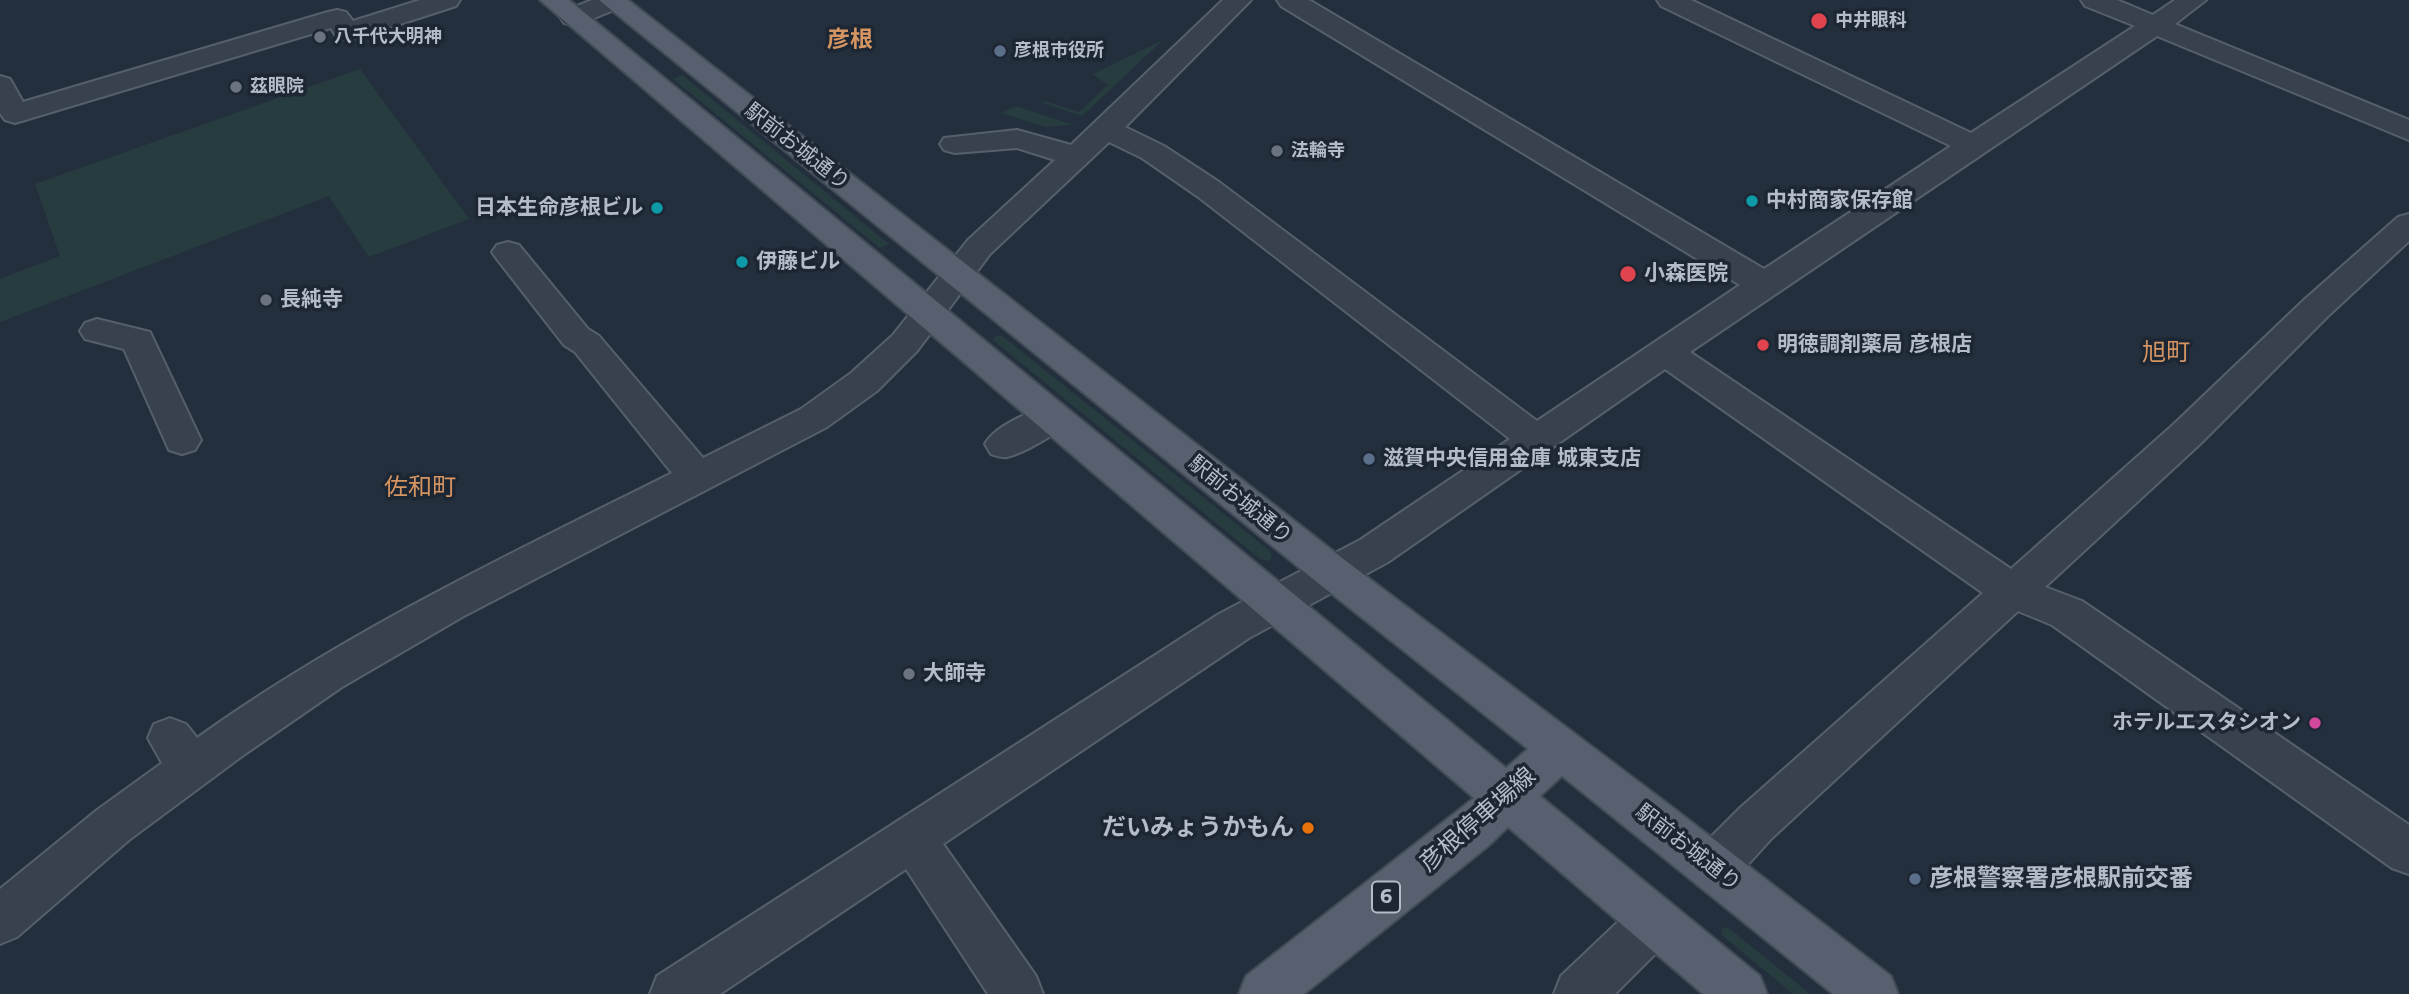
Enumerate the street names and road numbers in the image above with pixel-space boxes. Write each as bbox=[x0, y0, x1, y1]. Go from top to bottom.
street label: 駅前お城通り bbox=[740, 98, 854, 196]
street label: 駅前お城通り bbox=[1183, 451, 1297, 549]
street label: 彦根停車場線 bbox=[1414, 762, 1542, 878]
street label: 駅前お城通り bbox=[1631, 799, 1745, 897]
road number: 6 bbox=[1372, 882, 1400, 912]

